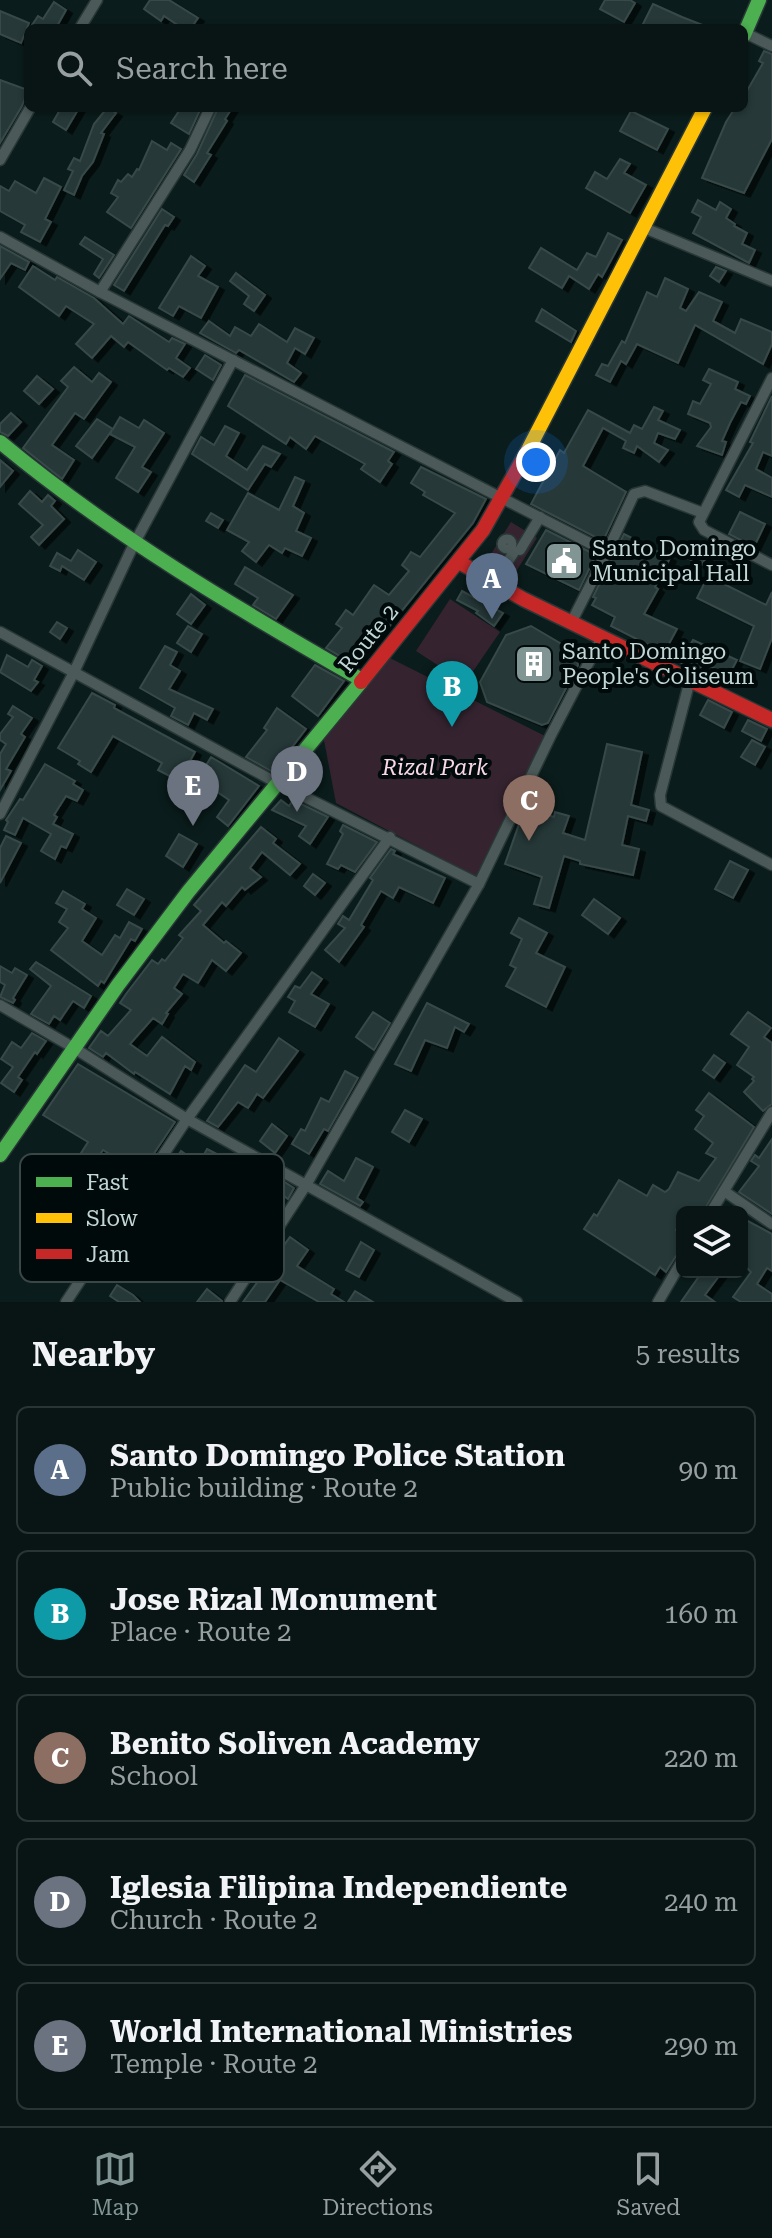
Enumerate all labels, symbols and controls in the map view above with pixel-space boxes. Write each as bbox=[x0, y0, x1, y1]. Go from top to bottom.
search box bbox=[24, 24, 748, 112]
icon: search bbox=[52, 46, 96, 90]
text: Search here bbox=[116, 51, 288, 86]
your location bbox=[516, 442, 556, 482]
place label: Santo Domingo Municipal Hall bbox=[592, 536, 756, 586]
public building icon: Santo Domingo Municipal Hall bbox=[543, 540, 585, 582]
pin: A bbox=[466, 553, 518, 619]
street label: Route 2 bbox=[333, 599, 403, 677]
place label: Santo Domingo People's Coliseum bbox=[562, 639, 754, 689]
building icon: Santo Domingo People's Coliseum bbox=[513, 643, 555, 685]
pin: B bbox=[426, 661, 478, 727]
pin: D bbox=[271, 746, 323, 812]
park label: Rizal Park bbox=[381, 755, 488, 780]
pin: E bbox=[167, 760, 219, 826]
pin: C bbox=[503, 775, 555, 841]
legend bbox=[20, 1154, 284, 1282]
text: Fast bbox=[86, 1170, 129, 1195]
text: Slow bbox=[86, 1206, 139, 1231]
map controls bbox=[676, 1206, 748, 1278]
button: layers bbox=[676, 1206, 748, 1278]
text: Jam bbox=[86, 1242, 130, 1267]
text: Nearby bbox=[32, 1334, 155, 1374]
text: 5 results bbox=[636, 1339, 740, 1369]
text: Santo Domingo Police Station bbox=[110, 1438, 565, 1473]
text: A bbox=[51, 1455, 69, 1485]
text: 90 m bbox=[679, 1455, 738, 1485]
text: Public building · Route 2 bbox=[110, 1473, 418, 1503]
text: Jose Rizal Monument bbox=[110, 1582, 437, 1617]
text: B bbox=[51, 1599, 69, 1629]
text: 160 m bbox=[664, 1599, 738, 1629]
text: Place · Route 2 bbox=[110, 1617, 292, 1647]
text: Benito Soliven Academy bbox=[110, 1726, 480, 1761]
text: C bbox=[51, 1743, 69, 1773]
text: 220 m bbox=[664, 1743, 738, 1773]
text: School bbox=[110, 1761, 198, 1791]
text: Iglesia Filipina Independiente bbox=[110, 1870, 567, 1905]
text: D bbox=[50, 1887, 70, 1917]
text: 240 m bbox=[664, 1887, 738, 1917]
text: Church · Route 2 bbox=[110, 1905, 318, 1935]
text: World International Ministries bbox=[110, 2014, 573, 2049]
text: E bbox=[52, 2031, 68, 2061]
text: 290 m bbox=[664, 2031, 738, 2061]
text: Temple · Route 2 bbox=[110, 2049, 317, 2079]
tab: Map bbox=[92, 2147, 139, 2220]
tab: Directions bbox=[322, 2147, 433, 2220]
tab: Saved bbox=[616, 2147, 680, 2220]

